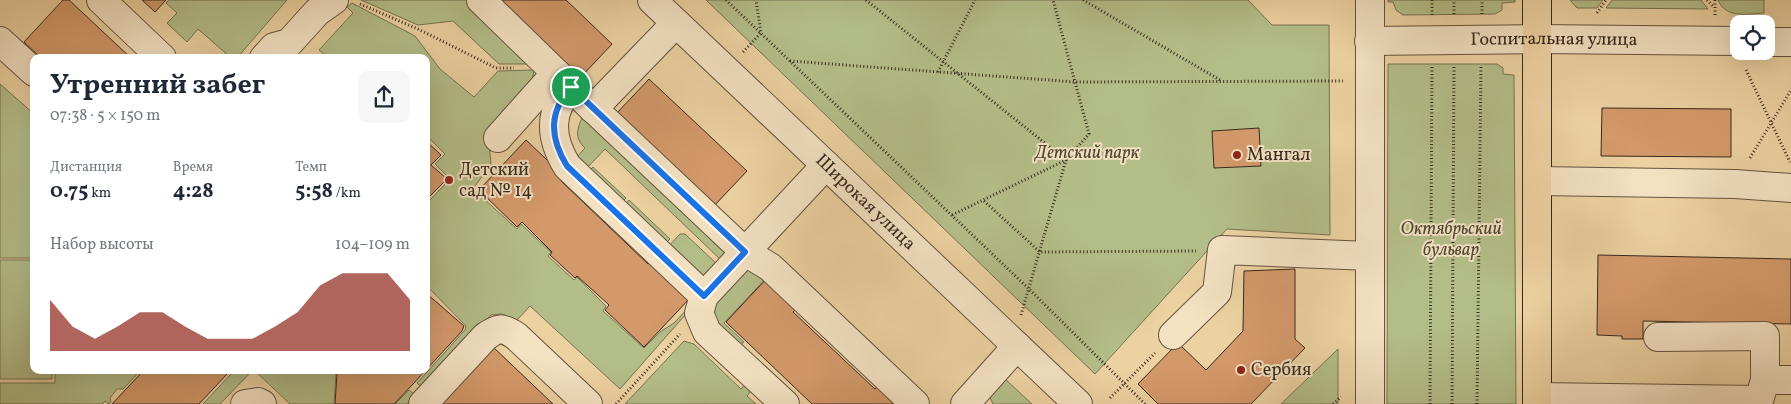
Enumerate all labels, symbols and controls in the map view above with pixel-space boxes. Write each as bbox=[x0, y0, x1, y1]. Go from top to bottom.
map controls bbox=[1730, 15, 1775, 60]
button: locate bbox=[1730, 15, 1775, 60]
street label: Госпитальная улица bbox=[1470, 26, 1638, 52]
text: Утренний забег bbox=[50, 66, 265, 105]
pin bbox=[550, 66, 592, 108]
button: share bbox=[358, 71, 410, 123]
icon: arrive bbox=[557, 73, 585, 101]
text: 07:38 · 5 × 150 m bbox=[50, 105, 160, 127]
park label: Детский парк bbox=[1033, 141, 1139, 166]
place label: Мангал bbox=[1247, 143, 1311, 168]
street label: Широкая улица bbox=[809, 148, 921, 256]
marker: Мангал bbox=[1231, 149, 1243, 161]
text: Дистанция bbox=[50, 158, 122, 177]
text: Время bbox=[173, 158, 213, 177]
text: Темп bbox=[295, 158, 327, 177]
place label: Детский сад № 14 bbox=[459, 158, 532, 204]
marker: Детский сад № 14 bbox=[443, 174, 455, 186]
text: 0.75 bbox=[50, 177, 88, 206]
text: 4:28 bbox=[173, 177, 214, 206]
text: 5:58 bbox=[295, 177, 333, 206]
text: km bbox=[88, 184, 111, 203]
text: /km bbox=[333, 184, 361, 203]
park label: Октябрьский бульвар bbox=[1400, 217, 1502, 263]
text: Набор высоты bbox=[50, 234, 154, 256]
text: 104–109 m bbox=[335, 234, 410, 256]
place label: Сербия bbox=[1251, 358, 1311, 383]
marker: Сербия bbox=[1235, 364, 1247, 376]

